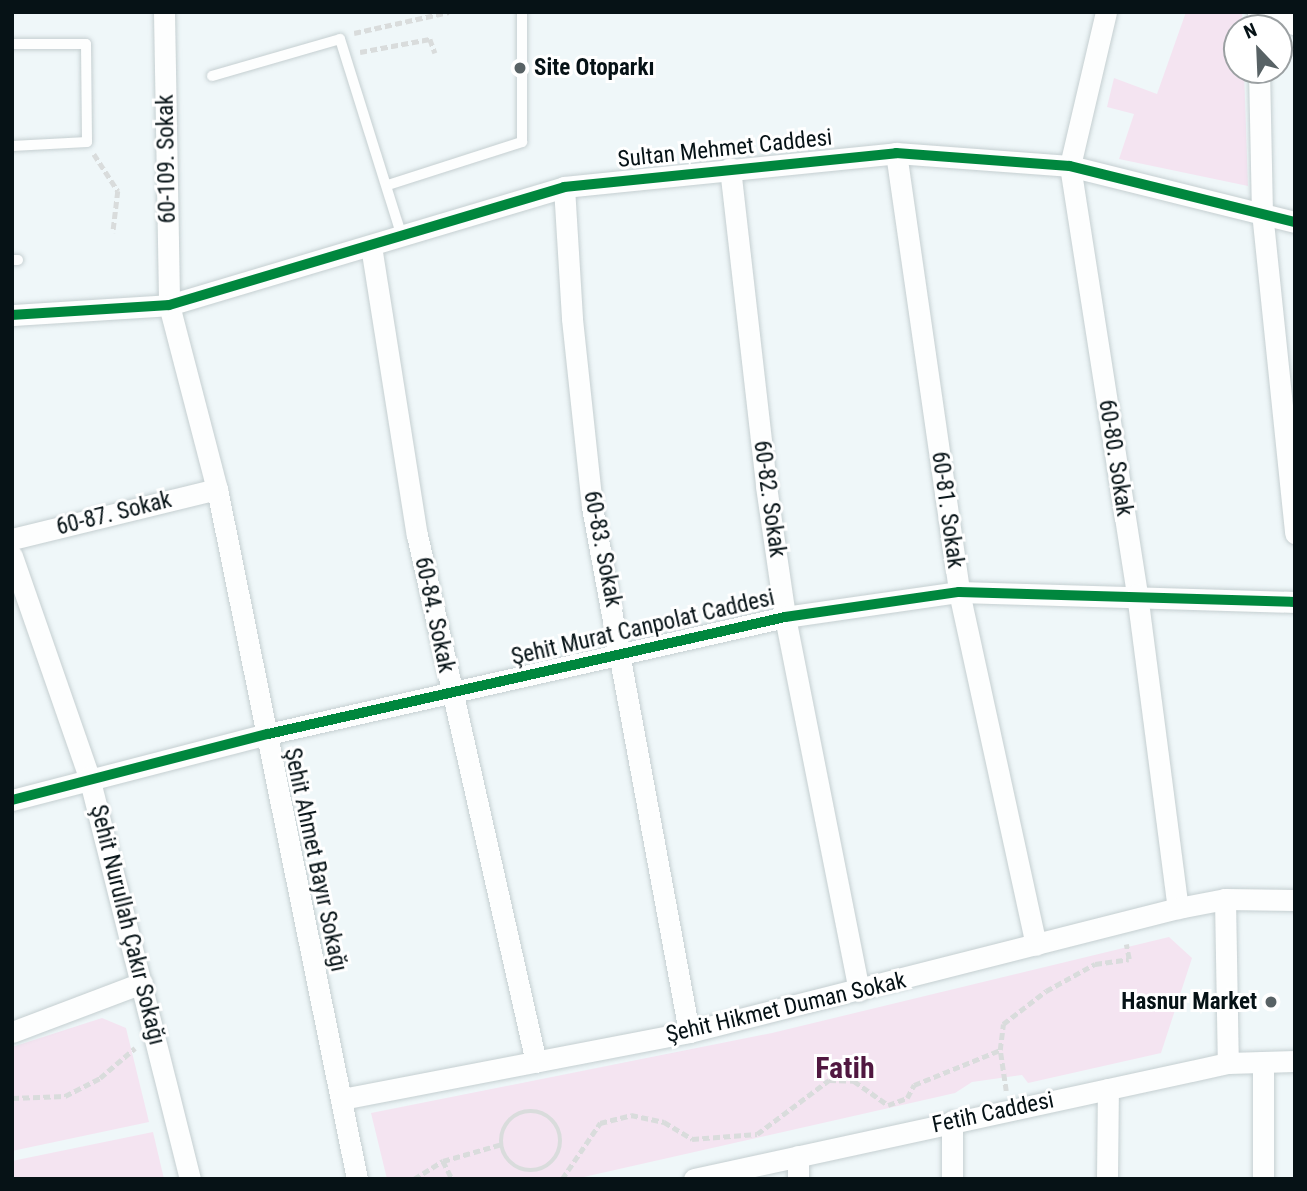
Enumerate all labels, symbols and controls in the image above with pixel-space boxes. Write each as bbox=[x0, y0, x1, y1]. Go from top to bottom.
north arrow bbox=[1223, 14, 1293, 84]
text: N bbox=[1241, 18, 1260, 44]
place label: Site Otoparkı bbox=[534, 54, 654, 82]
marker: Site Otoparkı bbox=[512, 60, 528, 76]
street label: 60-109. Sokak bbox=[152, 94, 182, 224]
street label: Sultan Mehmet Caddesi bbox=[616, 124, 834, 174]
street label: 60-80. Sokak bbox=[1092, 398, 1138, 518]
street label: 60-82. Sokak bbox=[747, 439, 791, 559]
street label: 60-81. Sokak bbox=[925, 450, 969, 570]
street label: 60-87. Sokak bbox=[54, 486, 174, 542]
street label: 60-83. Sokak bbox=[577, 489, 627, 609]
street label: 60-84. Sokak bbox=[408, 555, 460, 675]
street label: Şehit Murat Canpolat Caddesi bbox=[509, 584, 777, 672]
street label: Şehit Ahmet Bayır Sokağı bbox=[278, 746, 352, 974]
street label: Şehit Nurullah Çakır Sokağı bbox=[84, 802, 170, 1048]
street label: Şehit Hikmet Duman Sokak bbox=[663, 967, 909, 1049]
place label: Hasnur Market bbox=[1121, 988, 1257, 1016]
marker: Hasnur Market bbox=[1263, 994, 1279, 1010]
district label: Fatih bbox=[815, 1050, 875, 1086]
street label: Fetih Caddesi bbox=[930, 1087, 1056, 1139]

